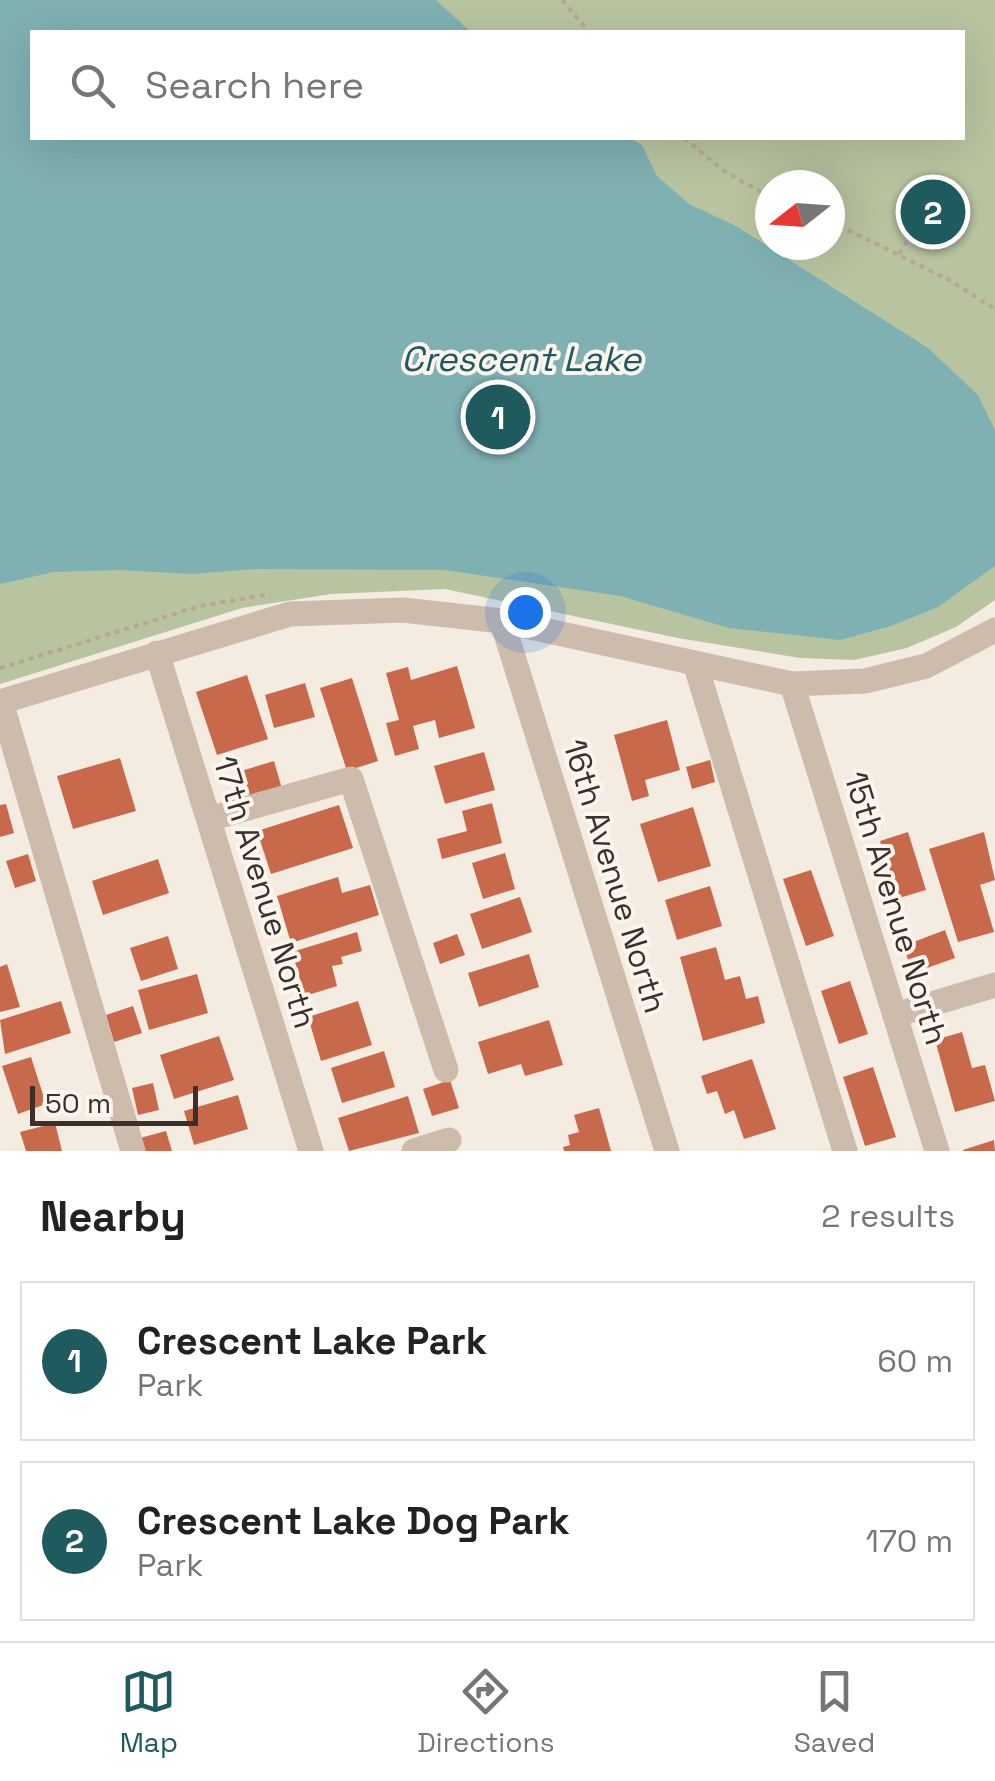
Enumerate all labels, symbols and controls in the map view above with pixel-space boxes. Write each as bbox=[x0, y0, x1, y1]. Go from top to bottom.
search box bbox=[30, 30, 965, 140]
icon: search bbox=[65, 58, 120, 113]
text: Search here bbox=[145, 61, 364, 109]
north arrow bbox=[755, 170, 845, 260]
pin: 2 bbox=[900, 174, 966, 250]
water label: Crescent Lake bbox=[401, 337, 642, 381]
pin: 1 bbox=[466, 380, 530, 454]
your location bbox=[500, 587, 551, 638]
street label: 16th Avenue North bbox=[554, 734, 676, 1018]
street label: 17th Avenue North bbox=[205, 751, 325, 1033]
street label: 15th Avenue North bbox=[835, 767, 957, 1049]
scale bar bbox=[30, 1081, 198, 1126]
text: 50 m bbox=[45, 1085, 111, 1121]
text: Nearby bbox=[40, 1190, 186, 1243]
text: 2 results bbox=[821, 1196, 955, 1236]
text: Crescent Lake Park bbox=[137, 1317, 487, 1365]
text: 1 bbox=[67, 1341, 82, 1381]
text: 60 m bbox=[877, 1341, 953, 1381]
text: Park bbox=[137, 1365, 204, 1405]
text: Crescent Lake Dog Park bbox=[137, 1497, 570, 1545]
text: 2 bbox=[65, 1521, 84, 1561]
text: 170 m bbox=[866, 1521, 953, 1561]
text: Park bbox=[137, 1545, 204, 1585]
tab: Map bbox=[120, 1664, 178, 1760]
tab: Directions bbox=[417, 1664, 554, 1760]
tab: Saved bbox=[794, 1664, 875, 1760]

